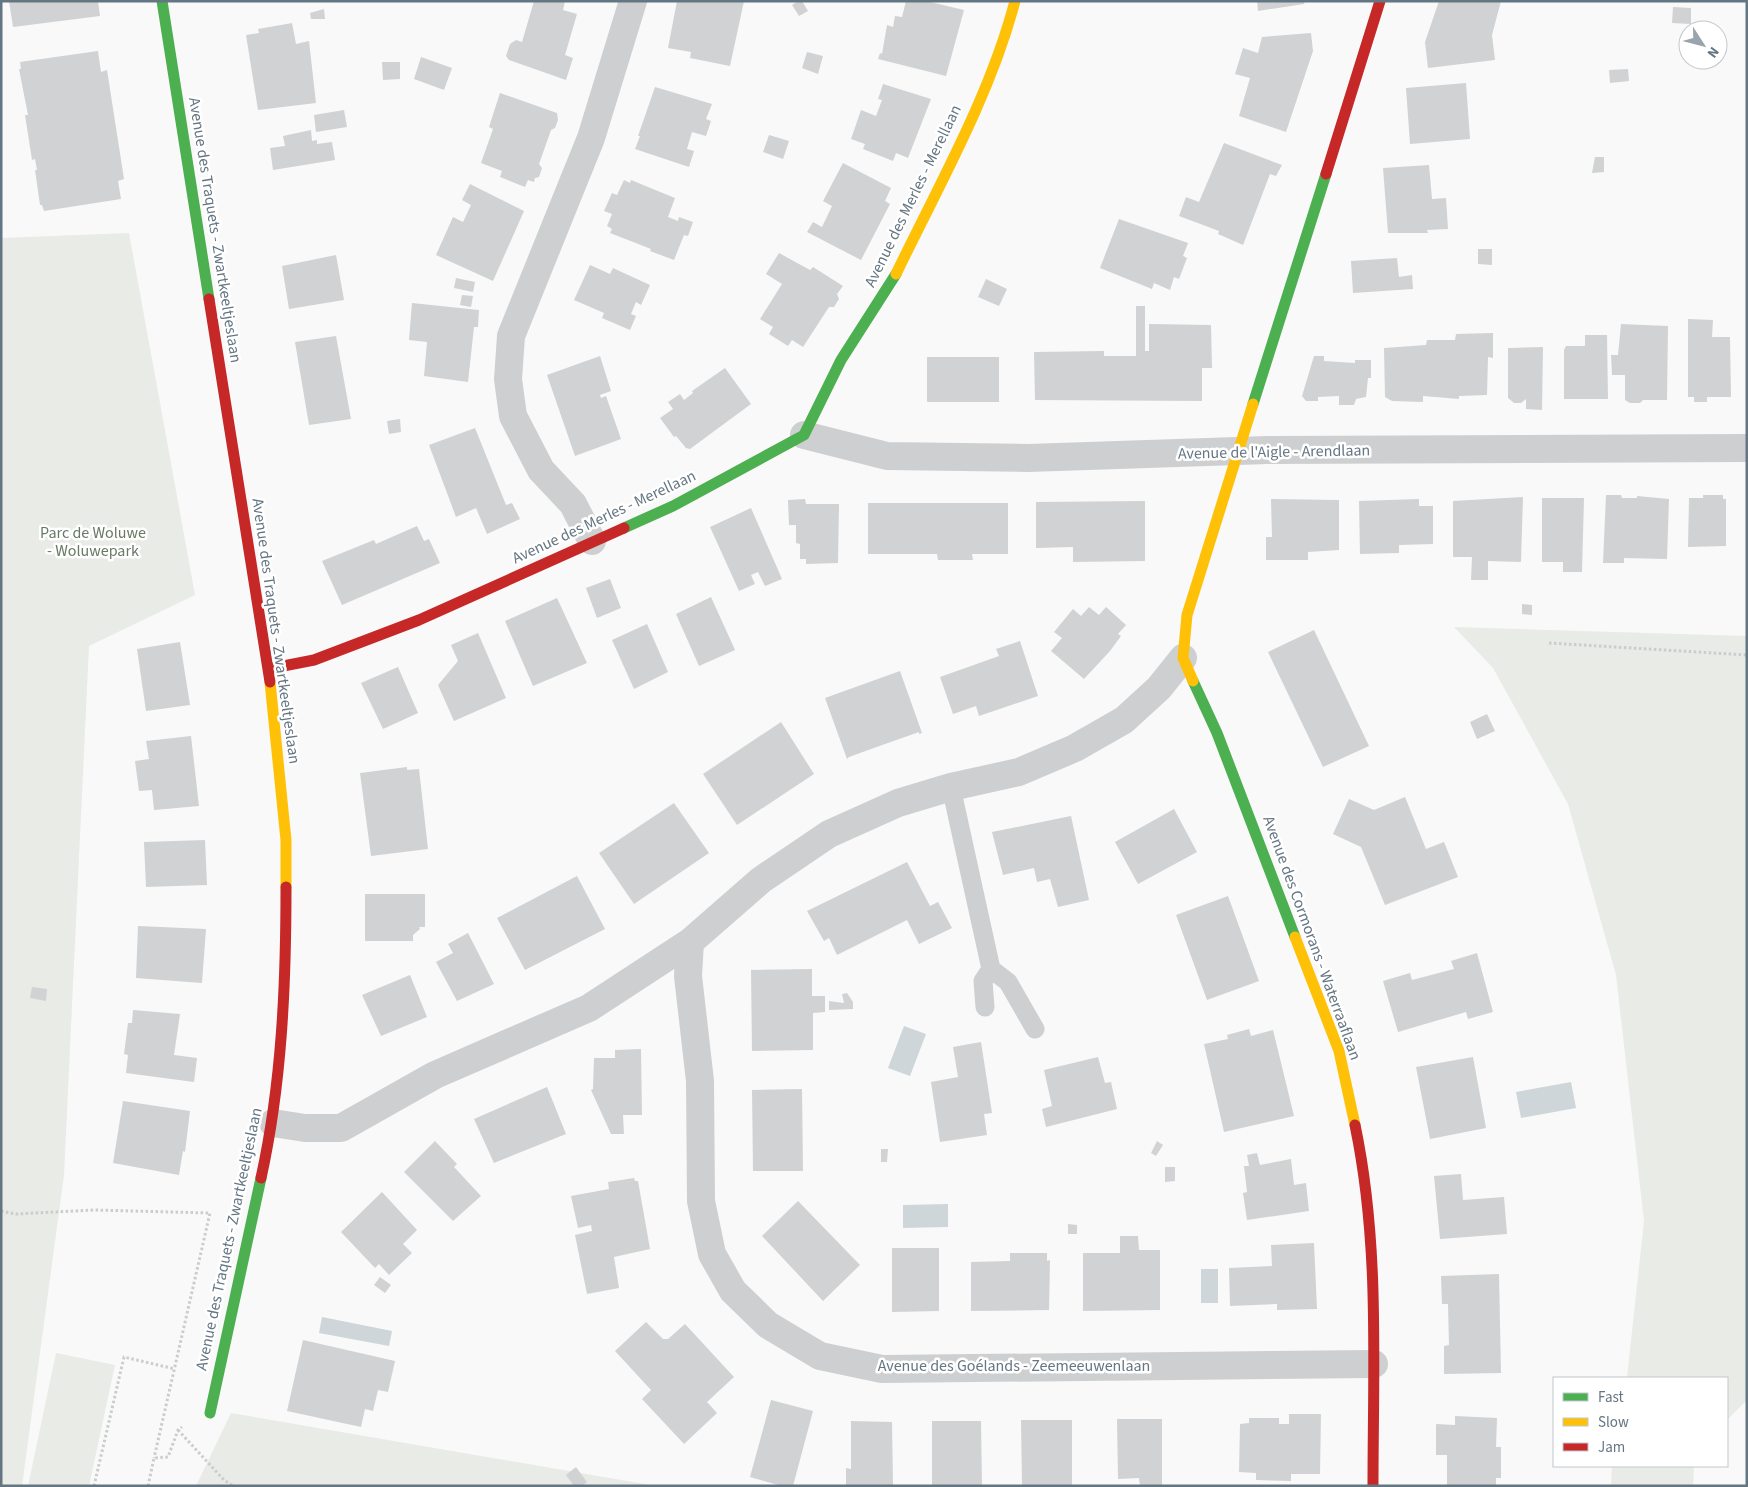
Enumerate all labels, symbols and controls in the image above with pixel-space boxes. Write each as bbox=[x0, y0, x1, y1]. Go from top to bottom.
north arrow bbox=[1678, 20, 1728, 70]
text: N bbox=[1702, 42, 1724, 62]
street label: Avenue des Traquets - Zwartkeeltjeslaan bbox=[183, 96, 247, 364]
street label: Avenue des Merles - Merellaan bbox=[859, 101, 967, 291]
street label: Avenue de l'Aigle - Arendlaan bbox=[1178, 439, 1370, 465]
street label: Avenue des Merles - Merellaan bbox=[509, 465, 699, 569]
street label: Avenue des Traquets - Zwartkeeltjeslaan bbox=[246, 497, 306, 765]
park label: Parc de Woluwe - Woluwepark bbox=[40, 522, 146, 562]
street label: Avenue des Cormorans - Waterraaflaan bbox=[1257, 813, 1367, 1063]
street label: Avenue des Traquets - Zwartkeeltjeslaan bbox=[190, 1106, 268, 1372]
street label: Avenue des Goélands - Zeemeeuwenlaan bbox=[878, 1355, 1150, 1377]
legend bbox=[1553, 1377, 1728, 1467]
text: Fast bbox=[1598, 1387, 1624, 1408]
text: Slow bbox=[1598, 1412, 1629, 1433]
text: Jam bbox=[1598, 1437, 1625, 1458]

